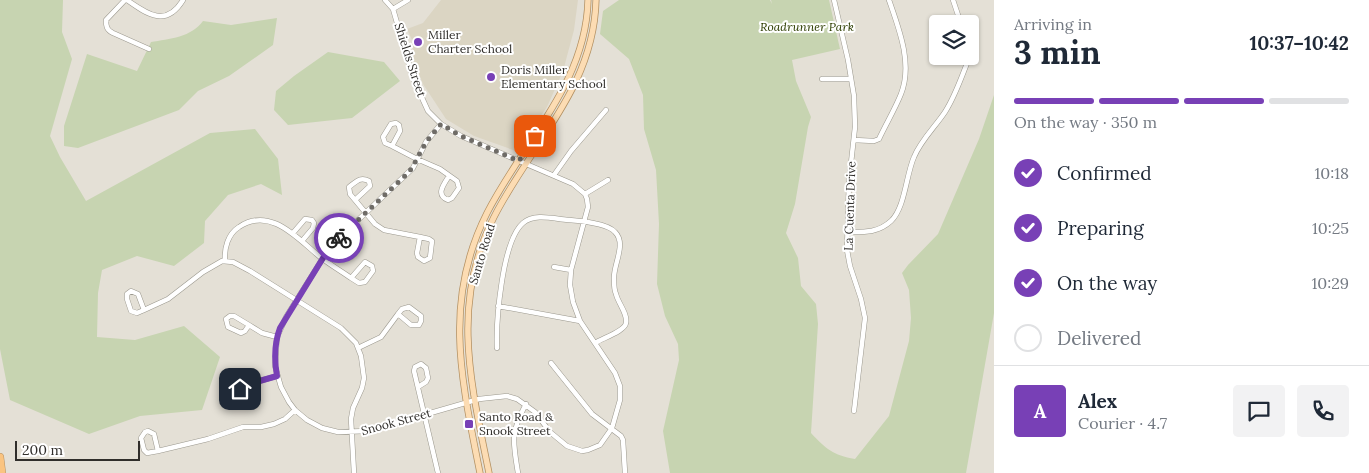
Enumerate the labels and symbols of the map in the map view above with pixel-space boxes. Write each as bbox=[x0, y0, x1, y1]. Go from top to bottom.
park label: Roadrunner Park bbox=[760, 19, 854, 34]
street label: Shields Street bbox=[391, 21, 430, 99]
place label: Miller Charter School bbox=[428, 27, 512, 56]
marker: Miller Charter School bbox=[412, 36, 424, 48]
place label: Doris Miller Elementary School bbox=[501, 62, 606, 91]
marker: Doris Miller Elementary School bbox=[485, 71, 497, 83]
pin bbox=[514, 115, 556, 157]
street label: La Cuenta Drive bbox=[840, 160, 859, 251]
courier bbox=[314, 213, 364, 263]
street label: Santo Road bbox=[465, 222, 498, 286]
pin bbox=[219, 368, 261, 410]
street label: Snook Street bbox=[359, 405, 433, 438]
place label: Santo Road & Snook Street bbox=[479, 409, 554, 438]
marker: Santo Road & Snook Street bbox=[463, 418, 475, 430]
scale bar bbox=[15, 438, 140, 461]

